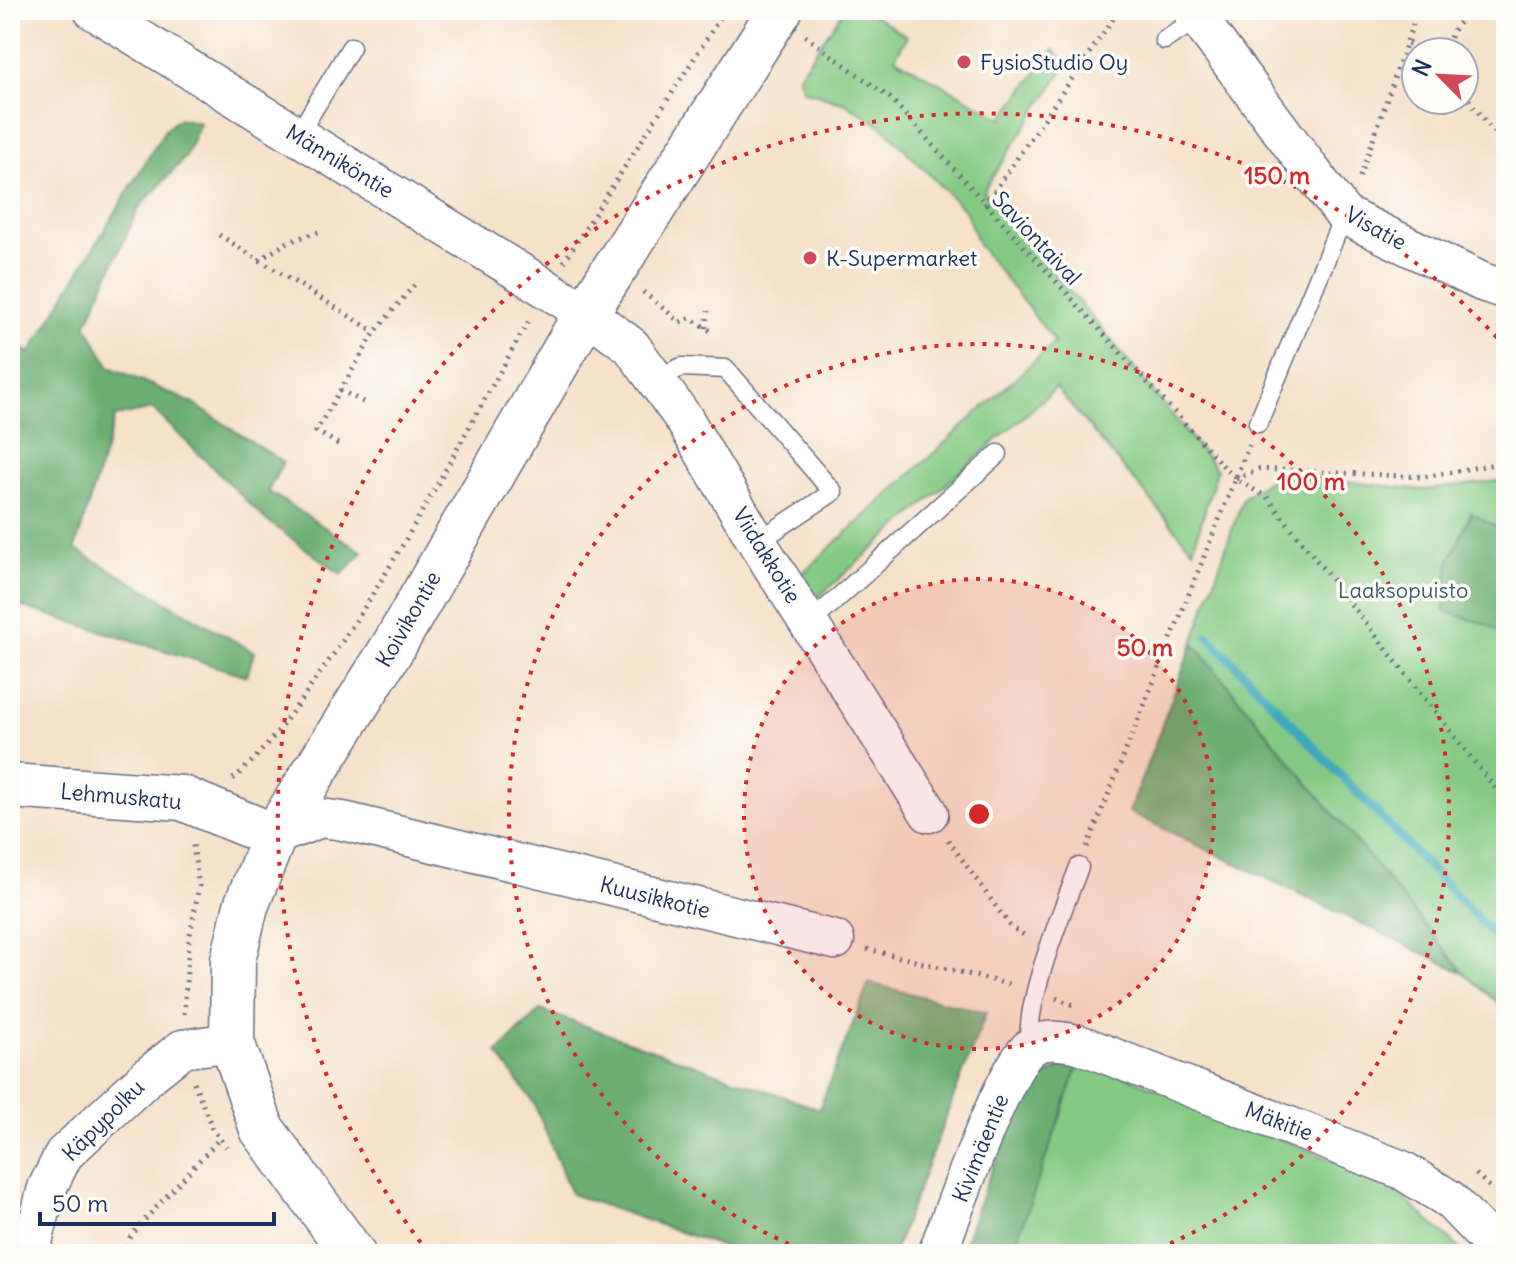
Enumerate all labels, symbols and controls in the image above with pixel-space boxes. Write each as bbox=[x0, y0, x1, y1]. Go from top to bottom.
north arrow bbox=[1400, 36, 1480, 116]
place label: FysioStudio Oy bbox=[980, 48, 1128, 76]
marker: FysioStudio Oy bbox=[955, 53, 973, 71]
text: N bbox=[1406, 55, 1438, 81]
street label: Männiköntie bbox=[281, 118, 399, 204]
text: 150 m bbox=[1244, 160, 1310, 190]
street label: Saviontaival bbox=[986, 185, 1088, 291]
street label: Visatie bbox=[1341, 200, 1411, 256]
place label: K-Supermarket bbox=[826, 244, 977, 272]
marker: K-Supermarket bbox=[801, 249, 819, 267]
text: 100 m bbox=[1277, 466, 1345, 496]
street label: Viidakkotie bbox=[727, 502, 807, 608]
street label: Koivikontie bbox=[369, 566, 447, 672]
park label: Laaksopuisto bbox=[1338, 576, 1468, 604]
text: 50 m bbox=[1117, 632, 1173, 662]
street label: Lehmuskatu bbox=[59, 777, 183, 815]
centre of rings bbox=[965, 800, 993, 828]
street label: Kuusikkotie bbox=[597, 870, 713, 924]
street label: Käpypolku bbox=[56, 1073, 150, 1167]
street label: Kivimäentie bbox=[946, 1090, 1014, 1206]
street label: Mäkitie bbox=[1241, 1095, 1317, 1147]
scale bar bbox=[40, 1176, 274, 1226]
text: 50 m bbox=[52, 1188, 108, 1218]

